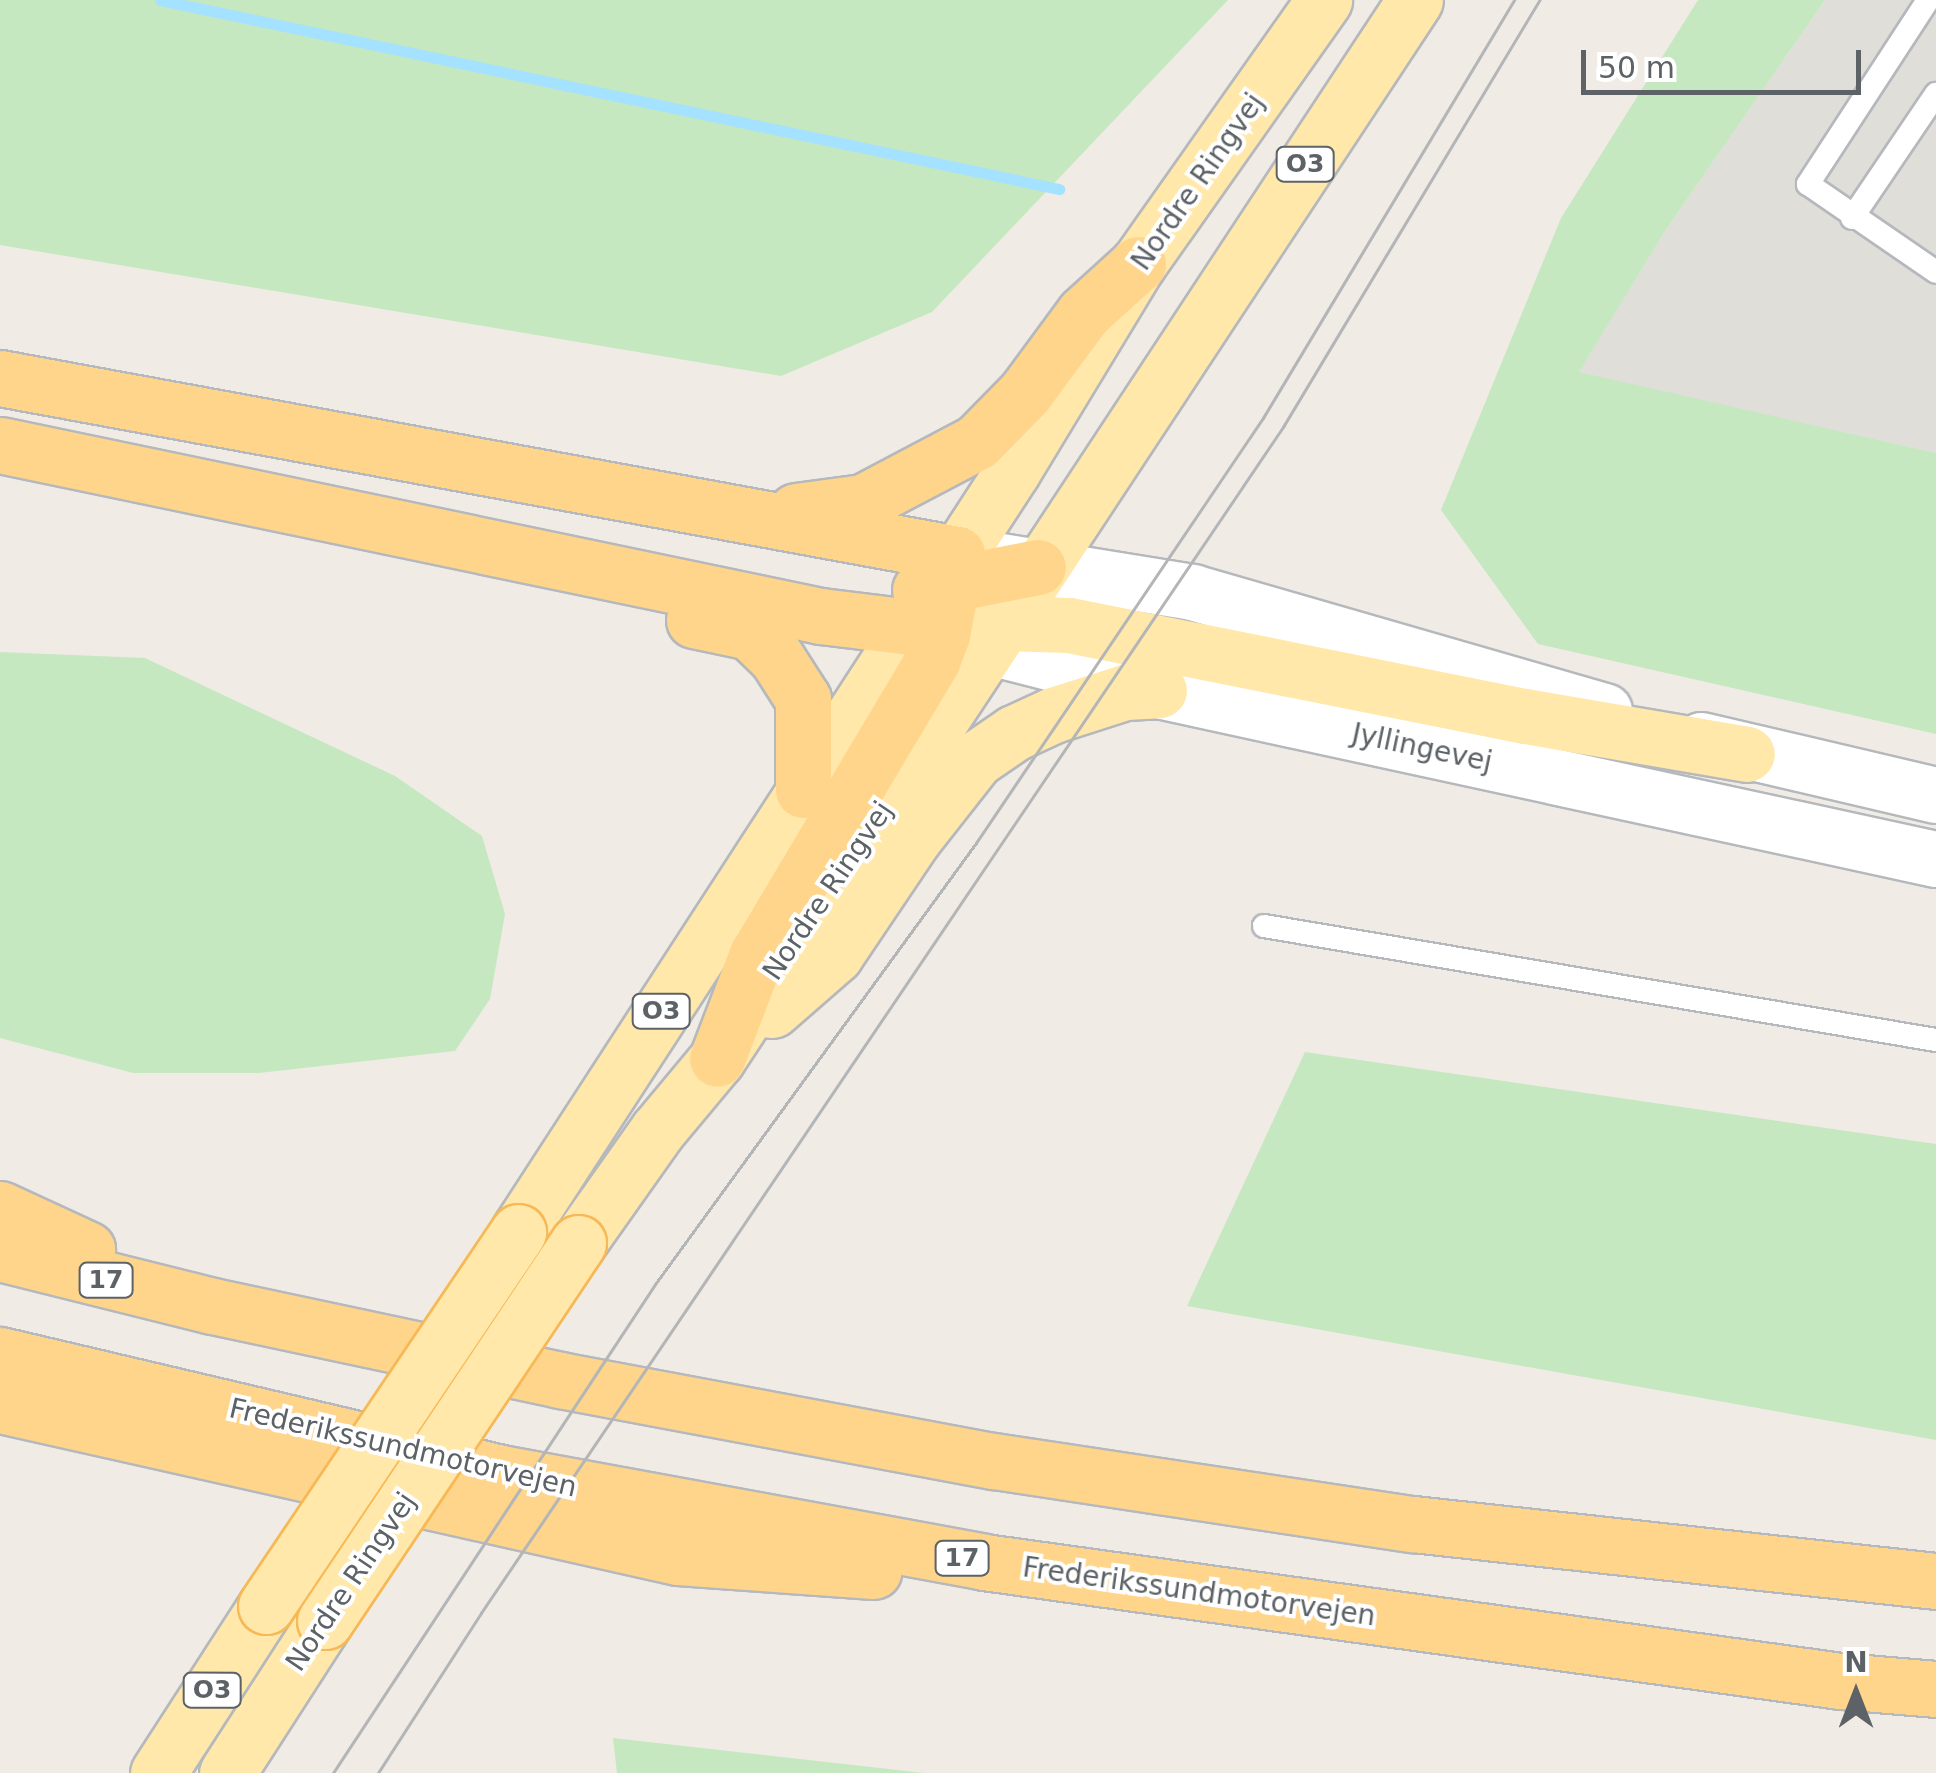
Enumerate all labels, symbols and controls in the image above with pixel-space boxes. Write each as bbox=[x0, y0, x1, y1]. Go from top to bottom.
scale bar bbox=[1586, 30, 1866, 92]
text: 50 m bbox=[1598, 50, 1675, 85]
street label: Nordre Ringvej bbox=[1125, 87, 1271, 277]
road number: O3 bbox=[1275, 144, 1335, 184]
street label: Jyllingevej bbox=[1349, 717, 1495, 779]
street label: Nordre Ringvej bbox=[756, 795, 900, 987]
road number: O3 bbox=[631, 991, 691, 1031]
road number: 17 bbox=[78, 1260, 134, 1300]
street label: Frederikssundmotorvejen bbox=[226, 1392, 580, 1504]
street label: Nordre Ringvej bbox=[279, 1486, 423, 1678]
road number: 17 bbox=[934, 1538, 990, 1578]
street label: Frederikssundmotorvejen bbox=[1021, 1551, 1377, 1633]
north arrow bbox=[1806, 1643, 1906, 1743]
text: N bbox=[1844, 1646, 1868, 1679]
road number: O3 bbox=[182, 1670, 242, 1710]

